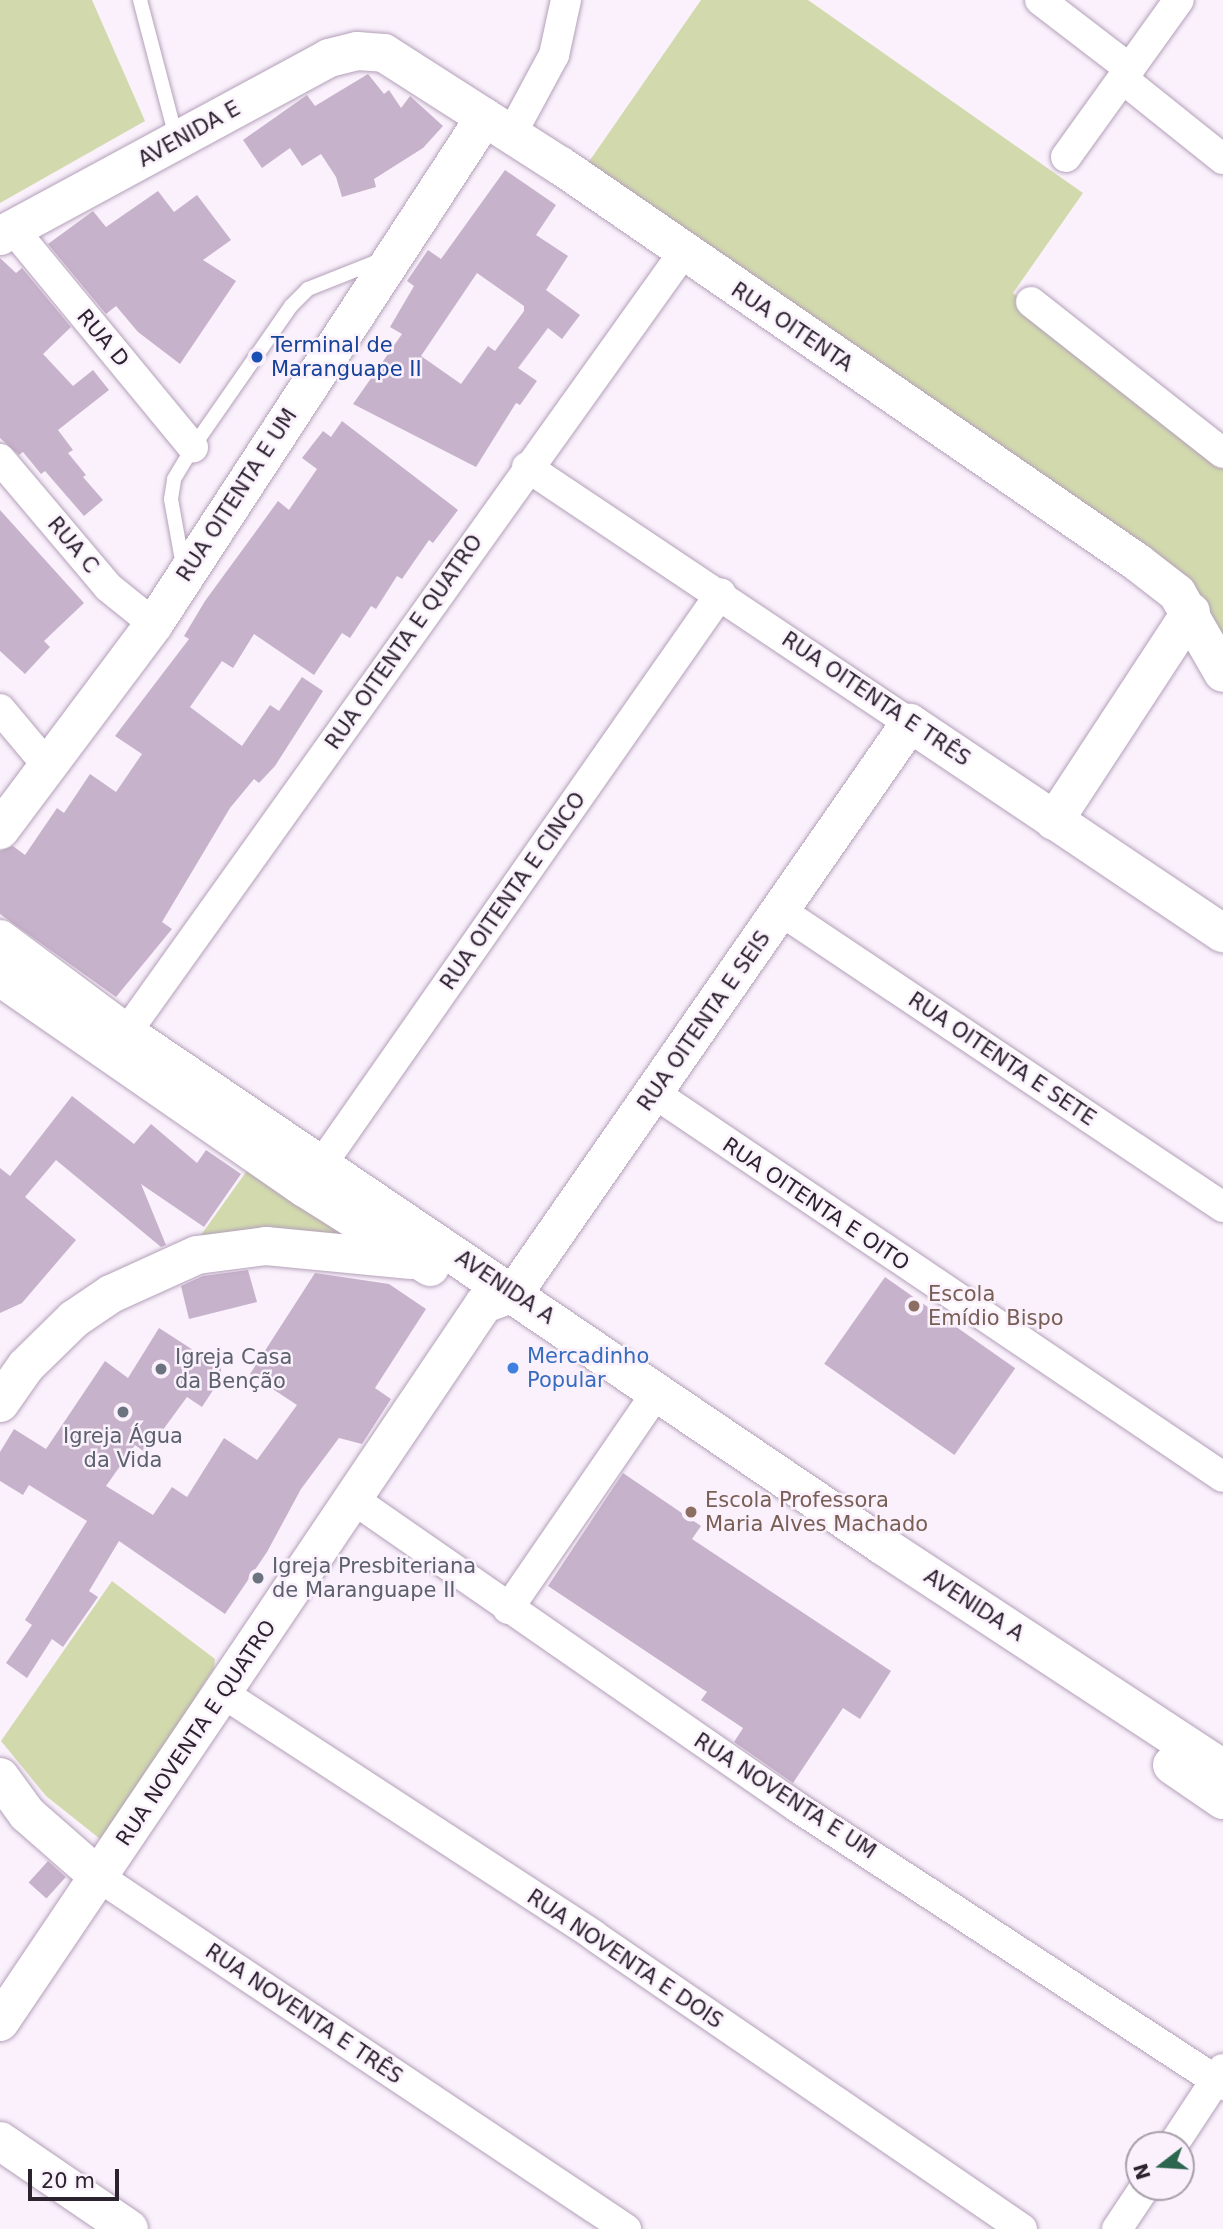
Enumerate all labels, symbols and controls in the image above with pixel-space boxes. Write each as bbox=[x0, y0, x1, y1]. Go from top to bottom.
street label: AVENIDA E bbox=[134, 96, 244, 172]
street label: RUA OITENTA bbox=[726, 277, 858, 377]
street label: RUA D bbox=[72, 304, 134, 372]
place label: Terminal de Maranguape II bbox=[271, 332, 422, 382]
marker: Terminal de Maranguape II bbox=[249, 349, 265, 365]
street label: RUA OITENTA E UM bbox=[172, 404, 302, 586]
street label: RUA C bbox=[42, 512, 104, 578]
street label: RUA OITENTA E QUATRO bbox=[320, 530, 488, 754]
street label: RUA OITENTA E TRÊS bbox=[777, 627, 975, 771]
street label: RUA OITENTA E CINCO bbox=[435, 787, 591, 995]
street label: RUA OITENTA E SEIS bbox=[632, 926, 776, 1116]
street label: RUA OITENTA E SETE bbox=[904, 987, 1100, 1131]
street label: RUA OITENTA E OITO bbox=[718, 1132, 914, 1276]
street label: AVENIDA A bbox=[451, 1245, 559, 1329]
place label: Escola Emídio Bispo bbox=[928, 1281, 1064, 1331]
marker: Escola Emídio Bispo bbox=[906, 1298, 922, 1314]
place label: Mercadinho Popular bbox=[527, 1343, 649, 1393]
place label: Igreja Casa da Benção bbox=[175, 1344, 292, 1394]
marker: Mercadinho Popular bbox=[505, 1360, 521, 1376]
marker: Igreja Casa da Benção bbox=[153, 1361, 169, 1377]
marker: Igreja Água da Vida bbox=[115, 1404, 131, 1420]
place label: Igreja Água da Vida bbox=[63, 1423, 183, 1473]
place label: Escola Professora Maria Alves Machado bbox=[705, 1487, 928, 1537]
marker: Escola Professora Maria Alves Machado bbox=[683, 1504, 699, 1520]
place label: Igreja Presbiteriana de Maranguape II bbox=[272, 1553, 476, 1603]
street label: AVENIDA A bbox=[919, 1563, 1029, 1647]
marker: Igreja Presbiteriana de Maranguape II bbox=[250, 1570, 266, 1586]
street label: RUA NOVENTA E QUATRO bbox=[111, 1615, 281, 1851]
street label: RUA NOVENTA E UM bbox=[689, 1728, 881, 1864]
street label: RUA NOVENTA E DOIS bbox=[522, 1884, 728, 2034]
street label: RUA NOVENTA E TRÊS bbox=[201, 1939, 407, 2089]
north arrow bbox=[1125, 2131, 1195, 2201]
scale bar bbox=[32, 2156, 122, 2200]
text: N bbox=[1129, 2161, 1155, 2182]
text: 20 m bbox=[41, 2169, 95, 2193]

